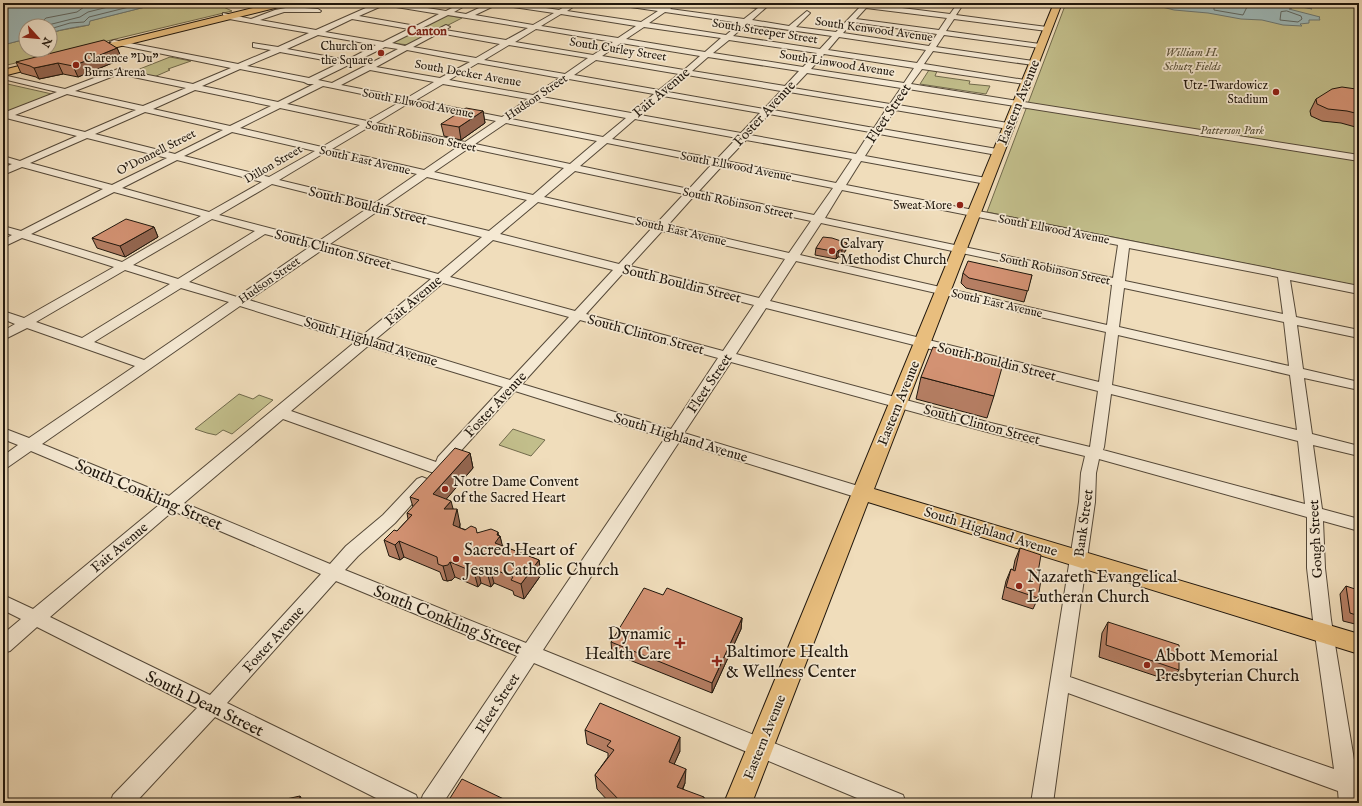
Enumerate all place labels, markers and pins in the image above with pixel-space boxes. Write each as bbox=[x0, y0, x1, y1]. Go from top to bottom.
place label: Church on the Square bbox=[321, 39, 374, 69]
marker: Church on the Square bbox=[376, 48, 386, 58]
place label: Clarence "Du" Burns Arena bbox=[84, 51, 158, 80]
marker: Clarence "Du" Burns Arena bbox=[71, 60, 81, 70]
place label: Utz-Twardowicz Stadium bbox=[1183, 78, 1268, 107]
marker: Utz-Twardowicz Stadium bbox=[1271, 87, 1281, 97]
place label: Sweat More bbox=[893, 198, 952, 213]
marker: Sweat More bbox=[955, 200, 965, 210]
place label: Calvary Methodist Church bbox=[840, 235, 947, 269]
marker: Calvary Methodist Church bbox=[827, 246, 837, 256]
place label: Notre Dame Convent of the Sacred Heart bbox=[453, 473, 579, 507]
marker: Notre Dame Convent of the Sacred Heart bbox=[440, 484, 450, 494]
place label: Sacred Heart of Jesus Catholic Church bbox=[462, 540, 619, 581]
marker: Sacred Heart of Jesus Catholic Church bbox=[451, 554, 461, 564]
place label: Nazareth Evangelical Lutheran Church bbox=[1027, 567, 1178, 608]
marker: Nazareth Evangelical Lutheran Church bbox=[1014, 581, 1024, 591]
place label: Dynamic Health Care bbox=[585, 624, 671, 665]
marker: Dynamic Health Care bbox=[674, 637, 686, 649]
place label: Baltimore Health & Wellness Center bbox=[726, 642, 857, 683]
place label: Abbott Memorial Presbyterian Church bbox=[1154, 646, 1299, 687]
marker: Baltimore Health & Wellness Center bbox=[711, 655, 723, 667]
marker: Abbott Memorial Presbyterian Church bbox=[1142, 660, 1152, 670]

